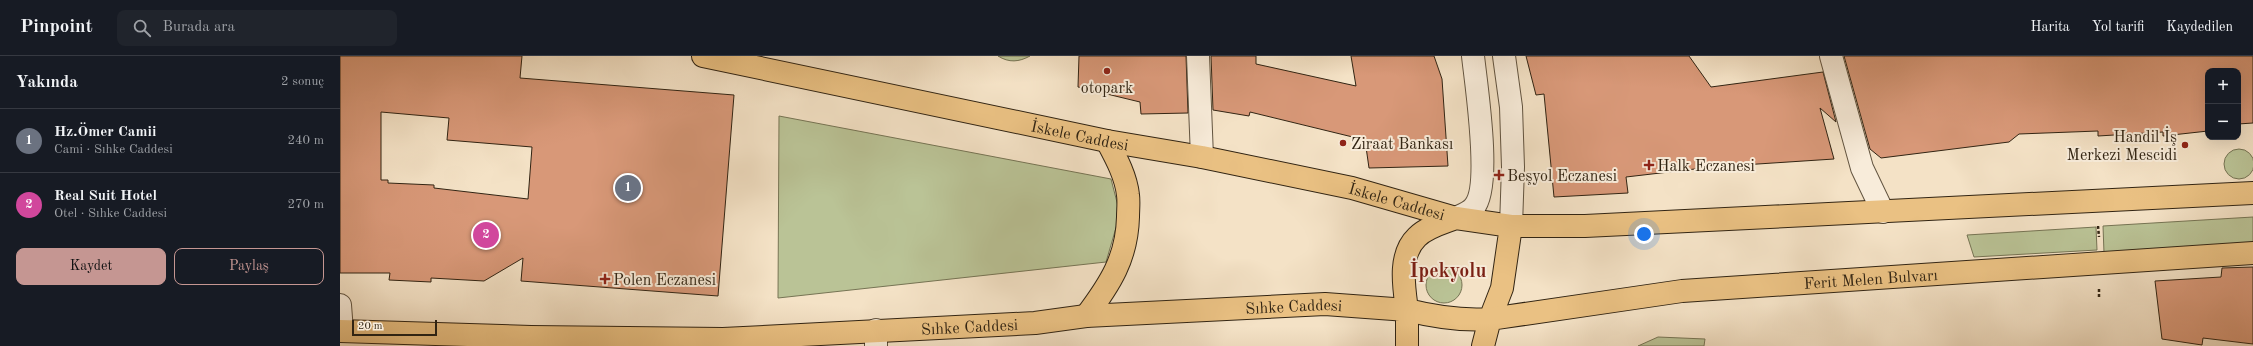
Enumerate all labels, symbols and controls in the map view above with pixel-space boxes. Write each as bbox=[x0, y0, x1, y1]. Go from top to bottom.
search box bbox=[117, 10, 397, 46]
icon: search bbox=[131, 17, 153, 39]
text: Pinpoint bbox=[20, 18, 93, 37]
text: Burada ara bbox=[163, 20, 235, 35]
text: Harita bbox=[2030, 20, 2070, 34]
text: Yol tarifi bbox=[2092, 20, 2144, 34]
text: Kaydedilen bbox=[2166, 20, 2233, 34]
marker: otopark bbox=[1102, 66, 1112, 76]
map controls bbox=[2205, 68, 2241, 140]
button: + bbox=[2205, 68, 2241, 104]
text: Yakında bbox=[16, 74, 78, 91]
text: 2 sonuç bbox=[281, 75, 324, 88]
place label: otopark bbox=[1081, 81, 1133, 97]
button: − bbox=[2205, 104, 2241, 140]
street label: İskele Caddesi bbox=[1029, 115, 1129, 154]
text: Hz.Ömer Camii bbox=[54, 125, 156, 140]
place label: Handil İş Merkezi Mescidi bbox=[2066, 126, 2177, 164]
text: 1 bbox=[25, 134, 33, 147]
text: 240 m bbox=[287, 134, 324, 147]
place label: Ziraat Bankası bbox=[1351, 137, 1453, 153]
marker: Ziraat Bankası bbox=[1338, 138, 1348, 148]
marker: Handil İş Merkezi Mescidi bbox=[2180, 140, 2190, 150]
text: Cami · Sıhke Caddesi bbox=[54, 143, 173, 156]
place label: Halk Eczanesi bbox=[1657, 159, 1755, 175]
marker: Halk Eczanesi bbox=[1644, 160, 1654, 170]
place label: Beşyol Eczanesi bbox=[1507, 169, 1617, 185]
marker: Beşyol Eczanesi bbox=[1494, 170, 1504, 180]
pin: 1 bbox=[615, 173, 641, 203]
street label: İskele Caddesi bbox=[1346, 178, 1446, 224]
text: Real Suit Hotel bbox=[54, 189, 157, 204]
text: 2 bbox=[25, 198, 33, 211]
text: 270 m bbox=[287, 198, 324, 211]
text: Otel · Sıhke Caddesi bbox=[54, 207, 167, 220]
pin: 2 bbox=[473, 220, 499, 250]
your location bbox=[1634, 224, 1654, 244]
button: Kaydet bbox=[16, 248, 166, 285]
button: Paylaş bbox=[174, 248, 324, 285]
district label: İpekyolu bbox=[1409, 258, 1487, 282]
street label: Ferit Melen Bulvarı bbox=[1803, 268, 1938, 293]
place label: Polen Eczanesi bbox=[613, 273, 716, 289]
marker: Polen Eczanesi bbox=[600, 274, 610, 284]
street label: Sıhke Caddesi bbox=[1245, 298, 1343, 318]
scale bar bbox=[352, 318, 437, 337]
street label: Sıhke Caddesi bbox=[921, 318, 1019, 339]
text: 20 m bbox=[358, 321, 383, 332]

